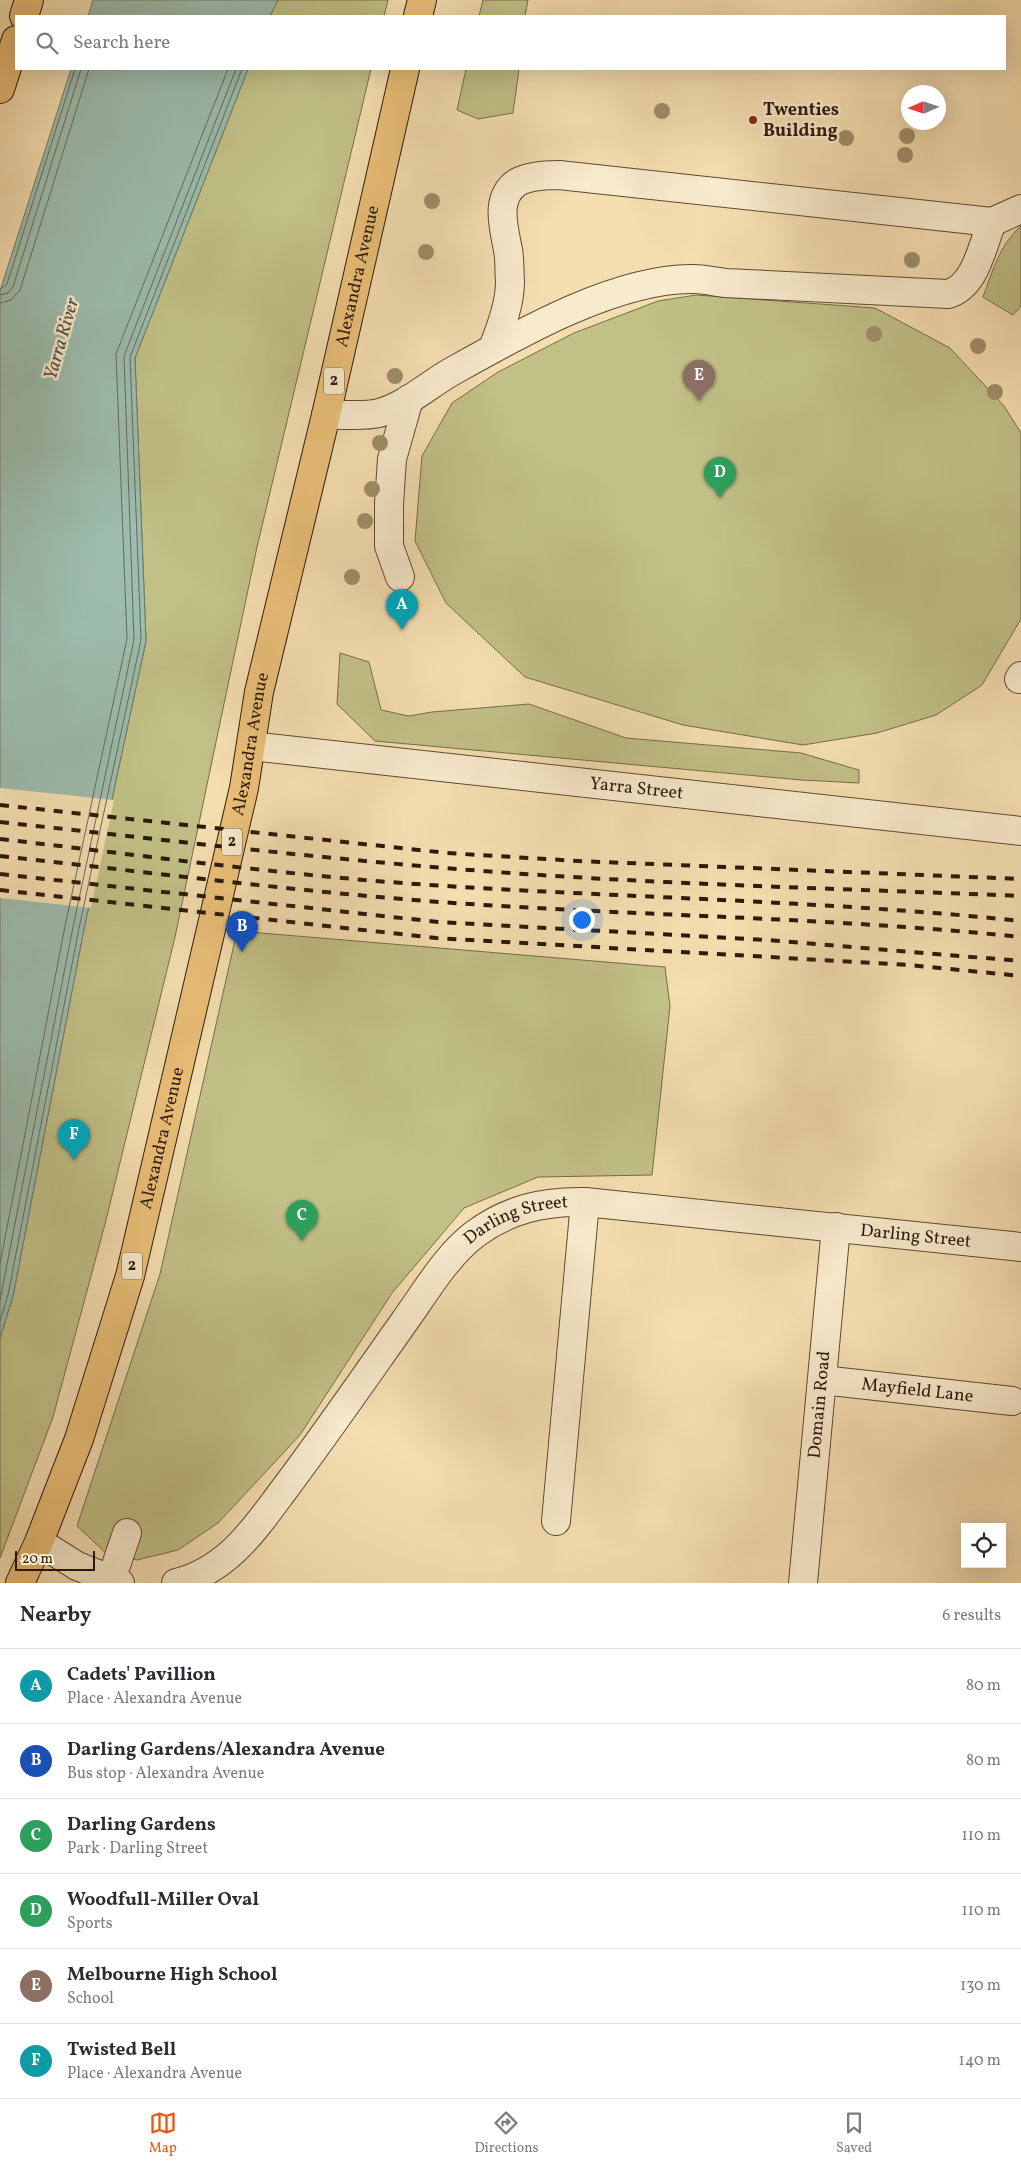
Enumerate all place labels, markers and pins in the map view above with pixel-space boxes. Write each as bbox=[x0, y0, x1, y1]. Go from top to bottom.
place label: Twenties Building bbox=[763, 98, 839, 144]
marker: Twenties Building bbox=[747, 114, 759, 126]
pin: E bbox=[683, 360, 715, 401]
pin: D bbox=[704, 457, 736, 498]
pin: A bbox=[386, 589, 418, 630]
pin: B bbox=[226, 911, 258, 952]
pin: F bbox=[58, 1119, 90, 1160]
pin: C bbox=[286, 1200, 318, 1241]

